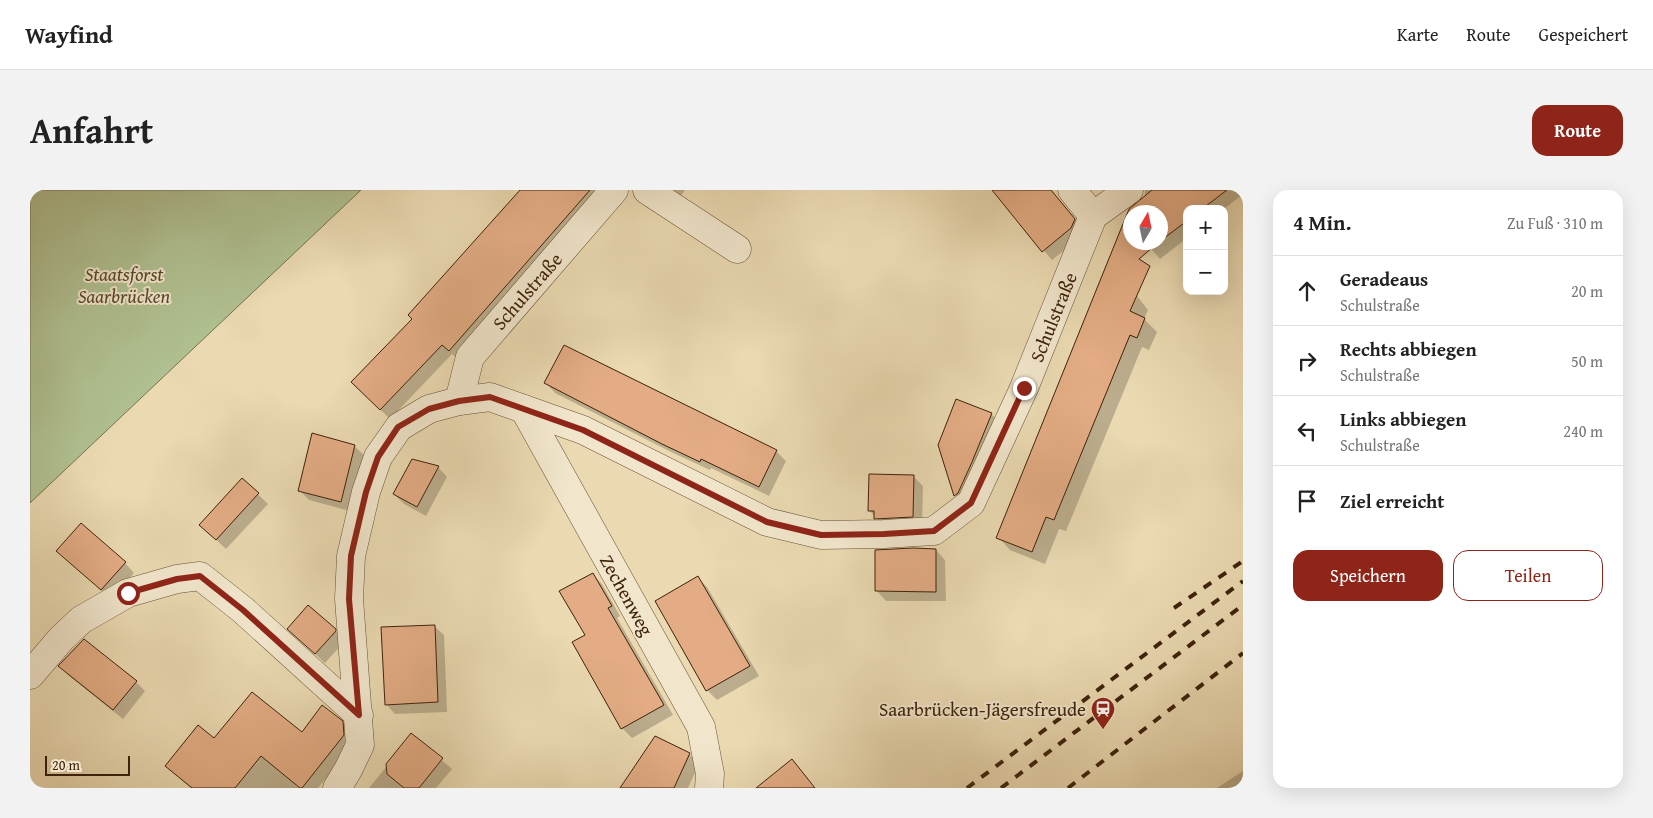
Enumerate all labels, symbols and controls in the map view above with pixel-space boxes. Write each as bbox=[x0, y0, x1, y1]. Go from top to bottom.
text: Wayfind bbox=[25, 17, 113, 52]
text: Karte bbox=[1397, 21, 1438, 48]
text: Route bbox=[1466, 21, 1511, 48]
text: Gespeichert bbox=[1539, 21, 1628, 48]
text: Anfahrt bbox=[30, 105, 153, 156]
button: Route bbox=[1532, 105, 1623, 156]
north arrow bbox=[1123, 205, 1168, 250]
map controls bbox=[1183, 205, 1228, 295]
button: + bbox=[1183, 205, 1228, 250]
text: 4 Min. bbox=[1293, 207, 1351, 238]
text: Zu Fuß · 310 m bbox=[1507, 211, 1603, 235]
street label: Schulstraße bbox=[485, 246, 569, 336]
button: − bbox=[1183, 250, 1228, 295]
park label: Staatsforst Saarbrücken bbox=[78, 260, 170, 310]
text: Geradeaus bbox=[1340, 265, 1428, 293]
street label: Schulstraße bbox=[1022, 268, 1084, 366]
icon: ahead bbox=[1293, 277, 1321, 305]
text: 20 m bbox=[1571, 279, 1603, 303]
text: Schulstraße bbox=[1340, 293, 1420, 317]
text: Rechts abbiegen bbox=[1340, 335, 1477, 363]
icon: right bbox=[1293, 347, 1321, 375]
text: 50 m bbox=[1571, 349, 1603, 373]
text: Schulstraße bbox=[1340, 363, 1420, 387]
route end bbox=[1013, 377, 1036, 400]
text: Links abbiegen bbox=[1340, 405, 1466, 433]
icon: left bbox=[1293, 417, 1321, 445]
text: 240 m bbox=[1563, 419, 1603, 443]
text: Schulstraße bbox=[1340, 433, 1420, 457]
icon: arrive bbox=[1293, 487, 1321, 515]
text: Ziel erreicht bbox=[1340, 487, 1444, 515]
street label: Zechenweg bbox=[593, 549, 661, 641]
button: Speichern bbox=[1293, 550, 1443, 601]
button: Teilen bbox=[1453, 550, 1603, 601]
route start bbox=[117, 582, 140, 605]
place label: Saarbrücken-Jägersfreude bbox=[879, 695, 1086, 723]
station icon: Saarbrücken-Jägersfreude bbox=[1090, 696, 1116, 730]
scale bar bbox=[45, 753, 130, 776]
text: 20 m bbox=[52, 755, 80, 775]

